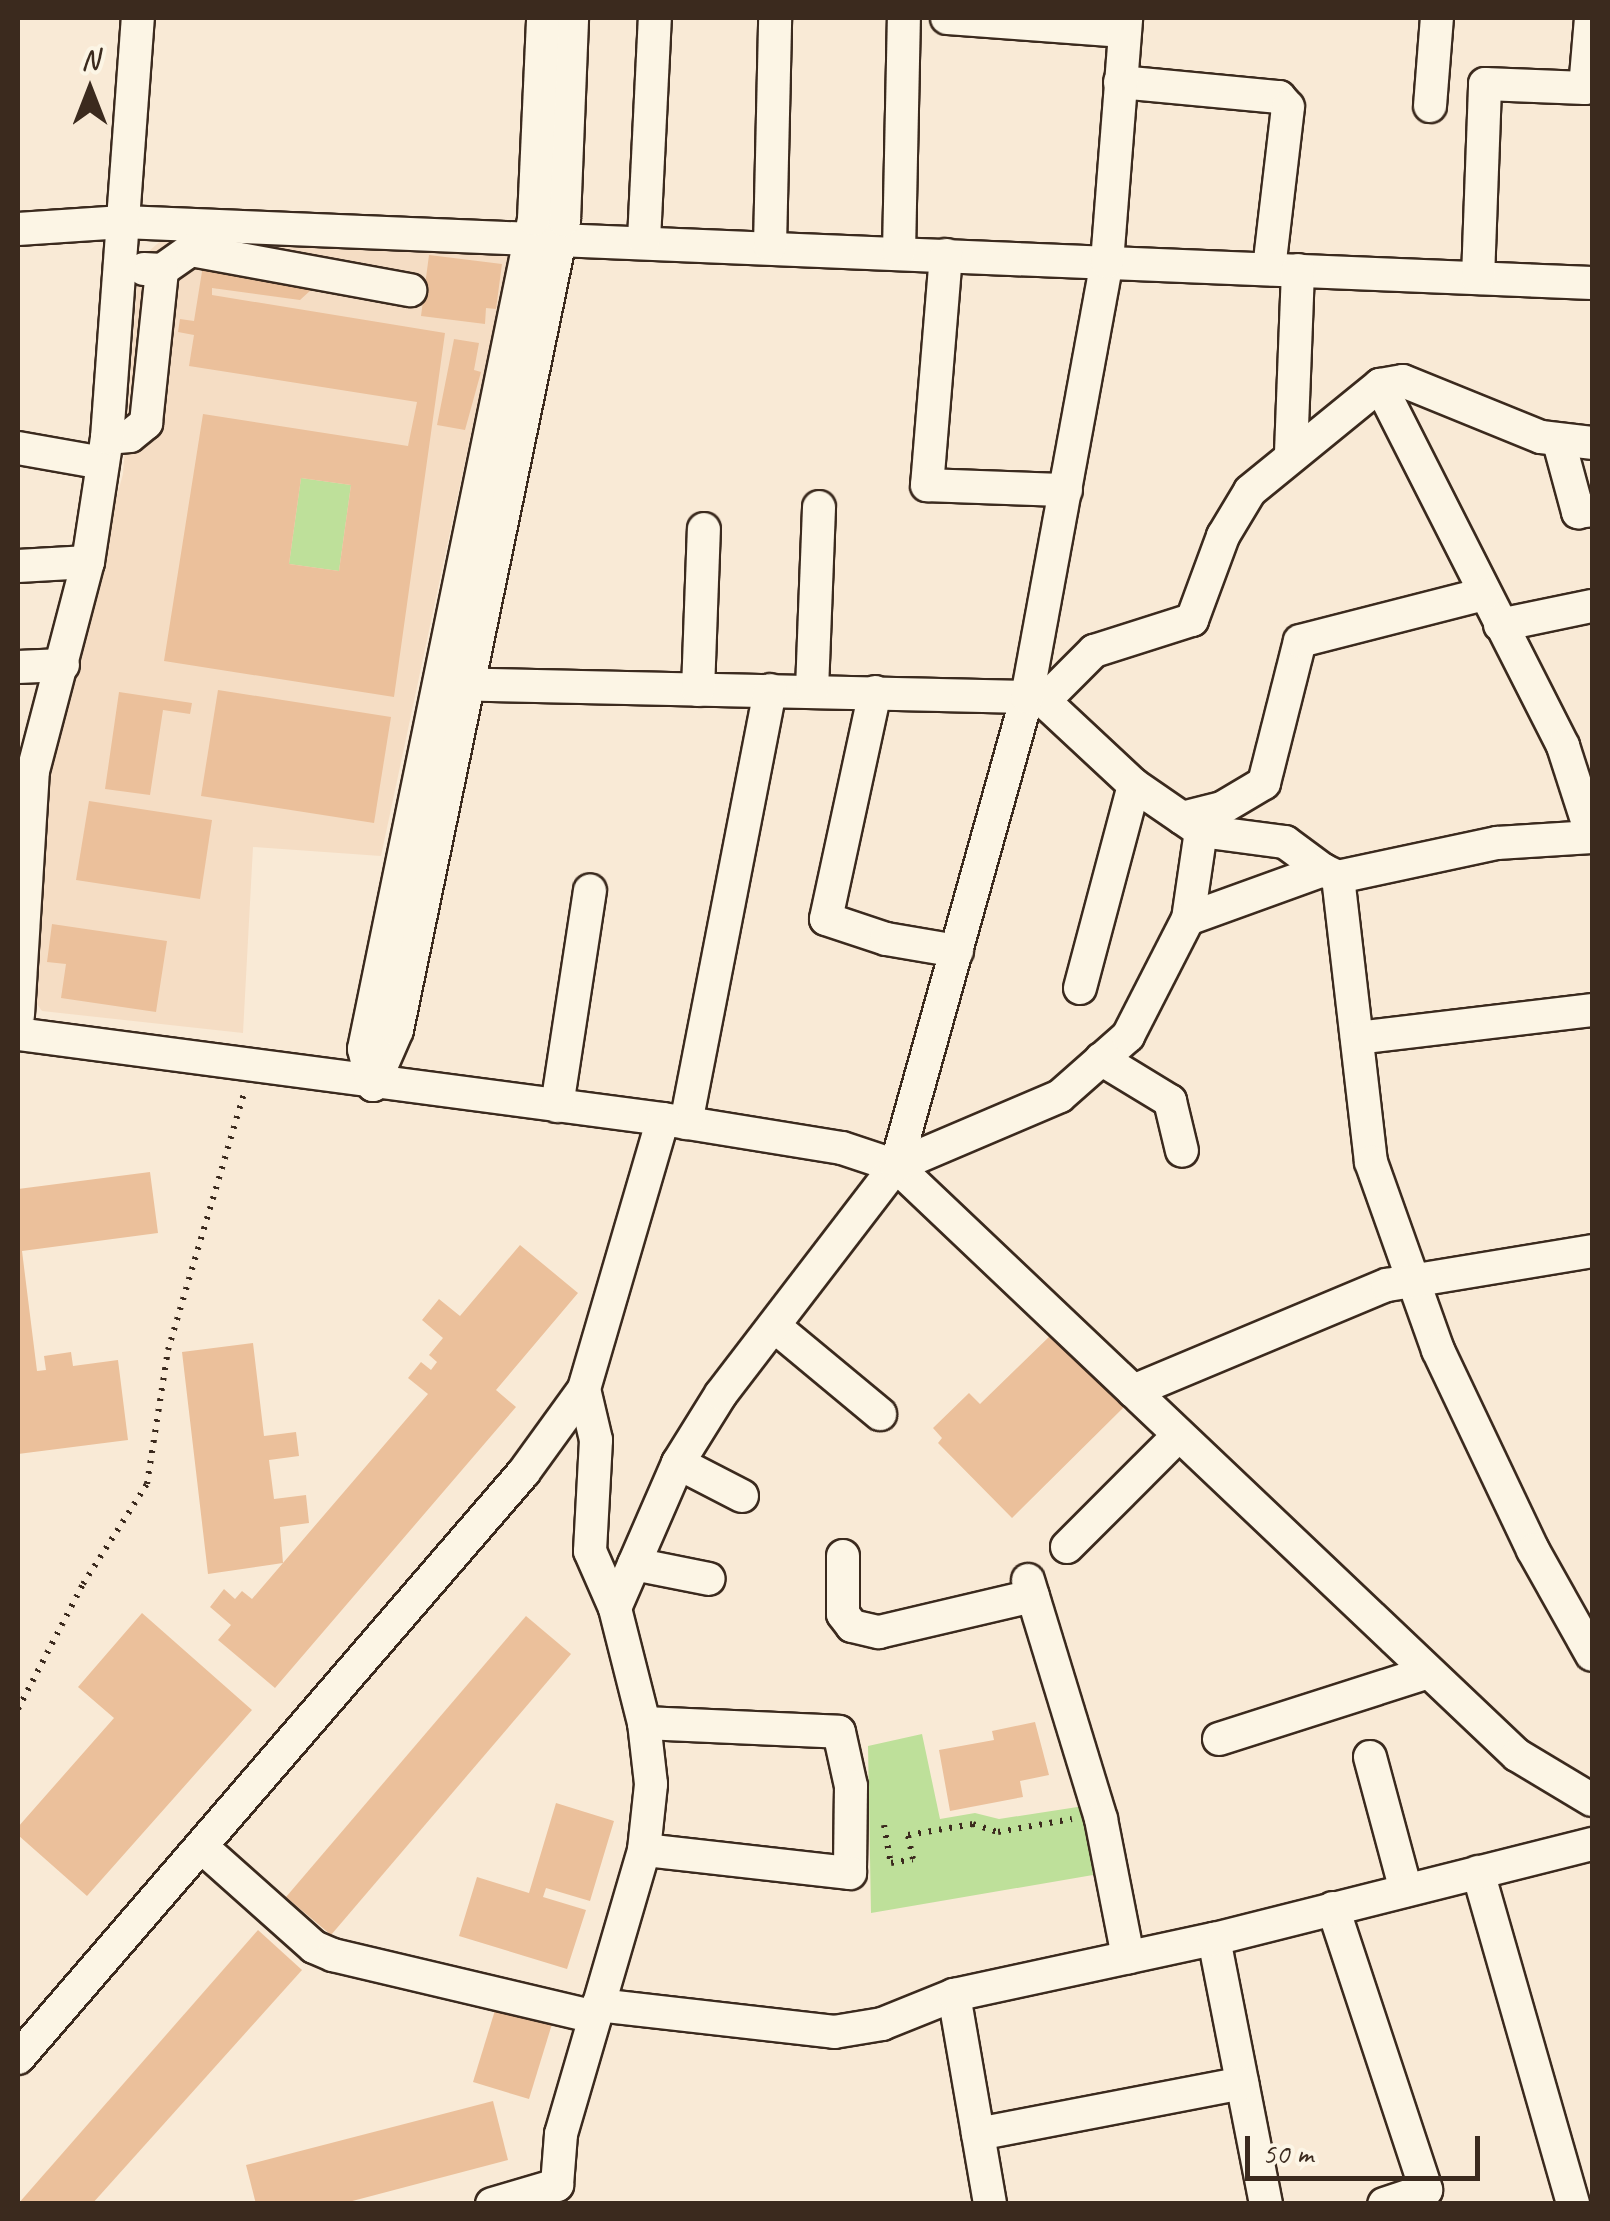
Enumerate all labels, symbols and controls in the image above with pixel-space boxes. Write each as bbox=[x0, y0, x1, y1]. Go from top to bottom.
north arrow bbox=[40, 40, 140, 140]
text: N bbox=[81, 42, 99, 77]
scale bar bbox=[1250, 2116, 1485, 2178]
text: 50 m bbox=[1262, 2134, 1313, 2172]

